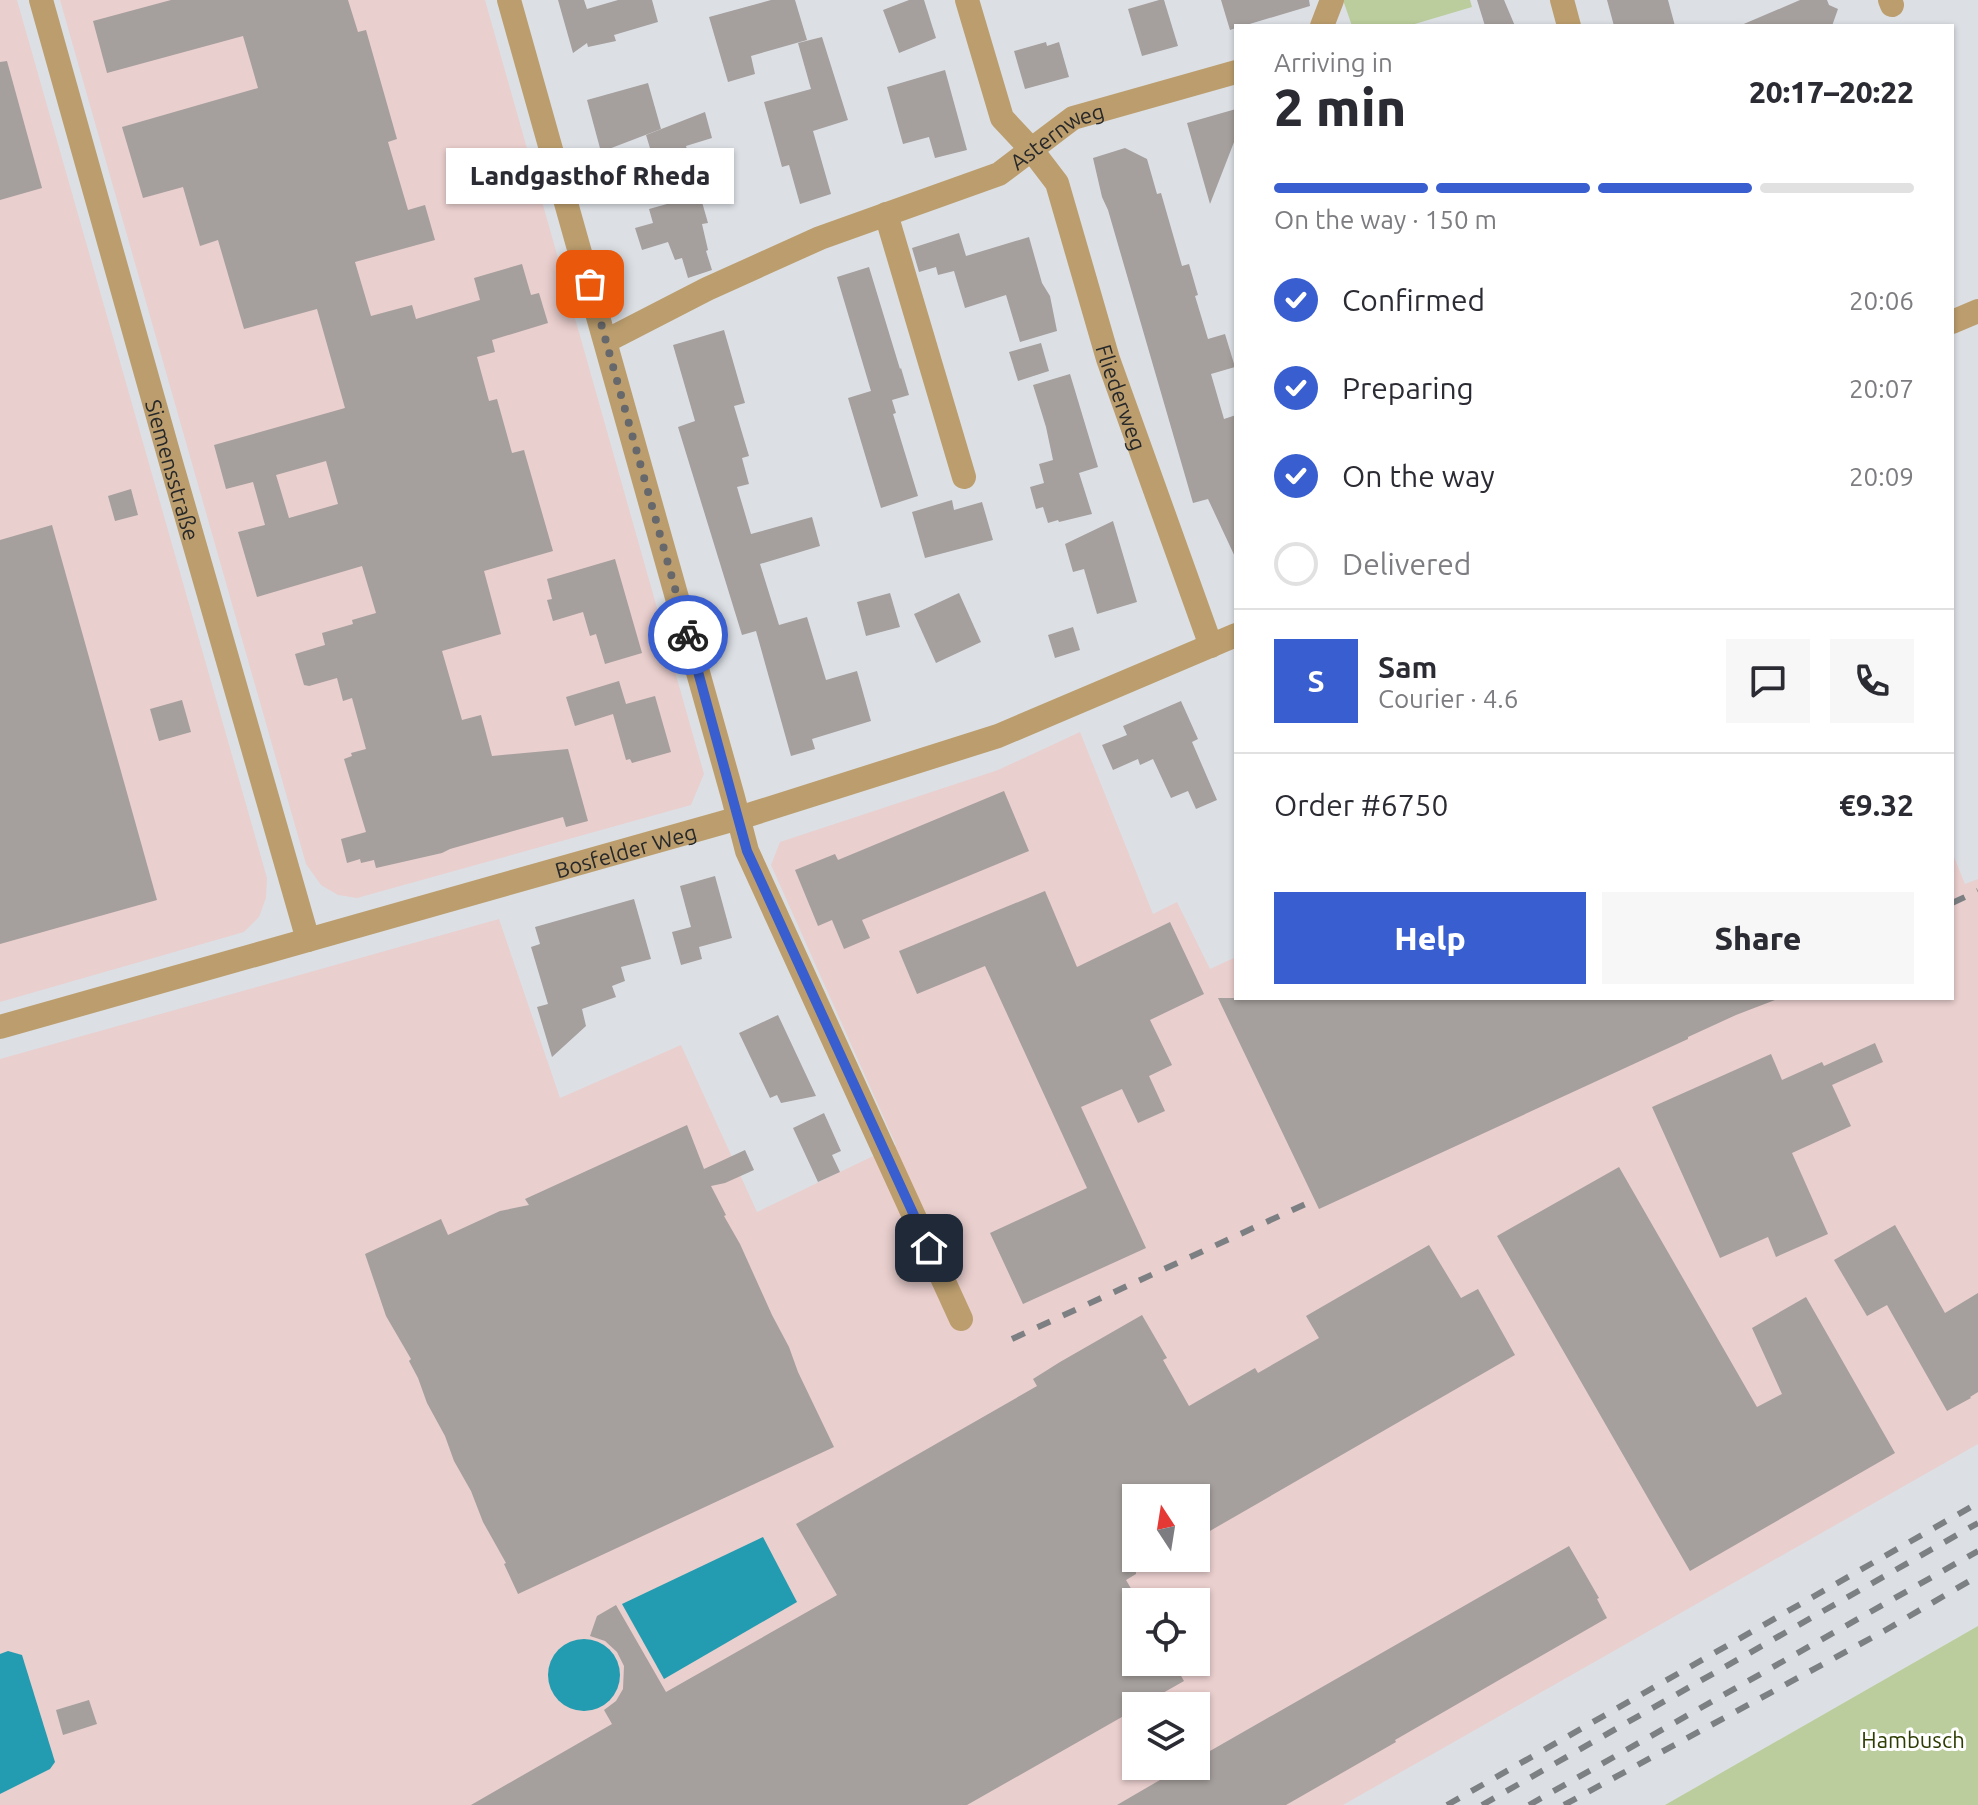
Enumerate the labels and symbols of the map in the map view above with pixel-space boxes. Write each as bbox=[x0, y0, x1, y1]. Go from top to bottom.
street label: Asternweg bbox=[1005, 97, 1107, 174]
callout: Landgasthof Rheda bbox=[446, 148, 734, 204]
pin bbox=[556, 250, 624, 318]
street label: Fliederweg bbox=[1092, 341, 1152, 453]
street label: Siemensstraße bbox=[141, 396, 205, 543]
courier bbox=[648, 595, 728, 675]
street label: Bosfelder Weg bbox=[552, 818, 699, 882]
pin bbox=[895, 1214, 963, 1282]
north arrow bbox=[1122, 1484, 1210, 1572]
park label: Hambusch bbox=[1861, 1727, 1965, 1752]

